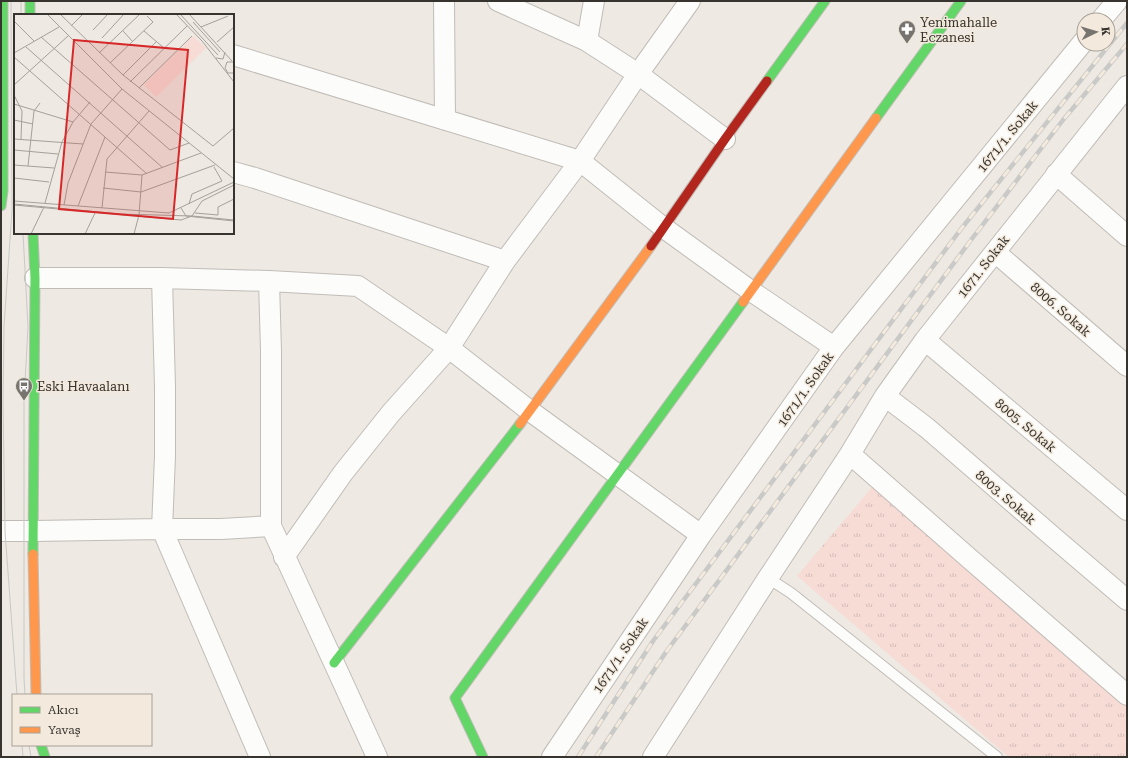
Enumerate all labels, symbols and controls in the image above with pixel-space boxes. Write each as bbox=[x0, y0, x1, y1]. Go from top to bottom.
north arrow bbox=[1076, 12, 1116, 52]
inset map bbox=[14, 14, 234, 234]
place label: Yenimahalle Eczanesi bbox=[920, 15, 997, 45]
pharmacy icon: Yenimahalle Eczanesi bbox=[897, 19, 917, 44]
text: K bbox=[1099, 26, 1112, 36]
street label: 1671/1. Sokak bbox=[974, 97, 1041, 175]
street label: 1671. Sokak bbox=[954, 232, 1012, 301]
street label: 8006. Sokak bbox=[1027, 279, 1094, 340]
street label: 1671/1. Sokak bbox=[774, 349, 837, 430]
bus stop icon: Eski Havaalanı bbox=[14, 376, 34, 401]
place label: Eski Havaalanı bbox=[37, 379, 130, 394]
street label: 8005. Sokak bbox=[992, 395, 1059, 455]
street label: 8003. Sokak bbox=[972, 467, 1039, 528]
street label: 1671/1. Sokak bbox=[590, 615, 651, 696]
legend bbox=[12, 694, 152, 746]
text: Akıcı bbox=[48, 703, 79, 717]
text: Yavaş bbox=[48, 723, 81, 737]

